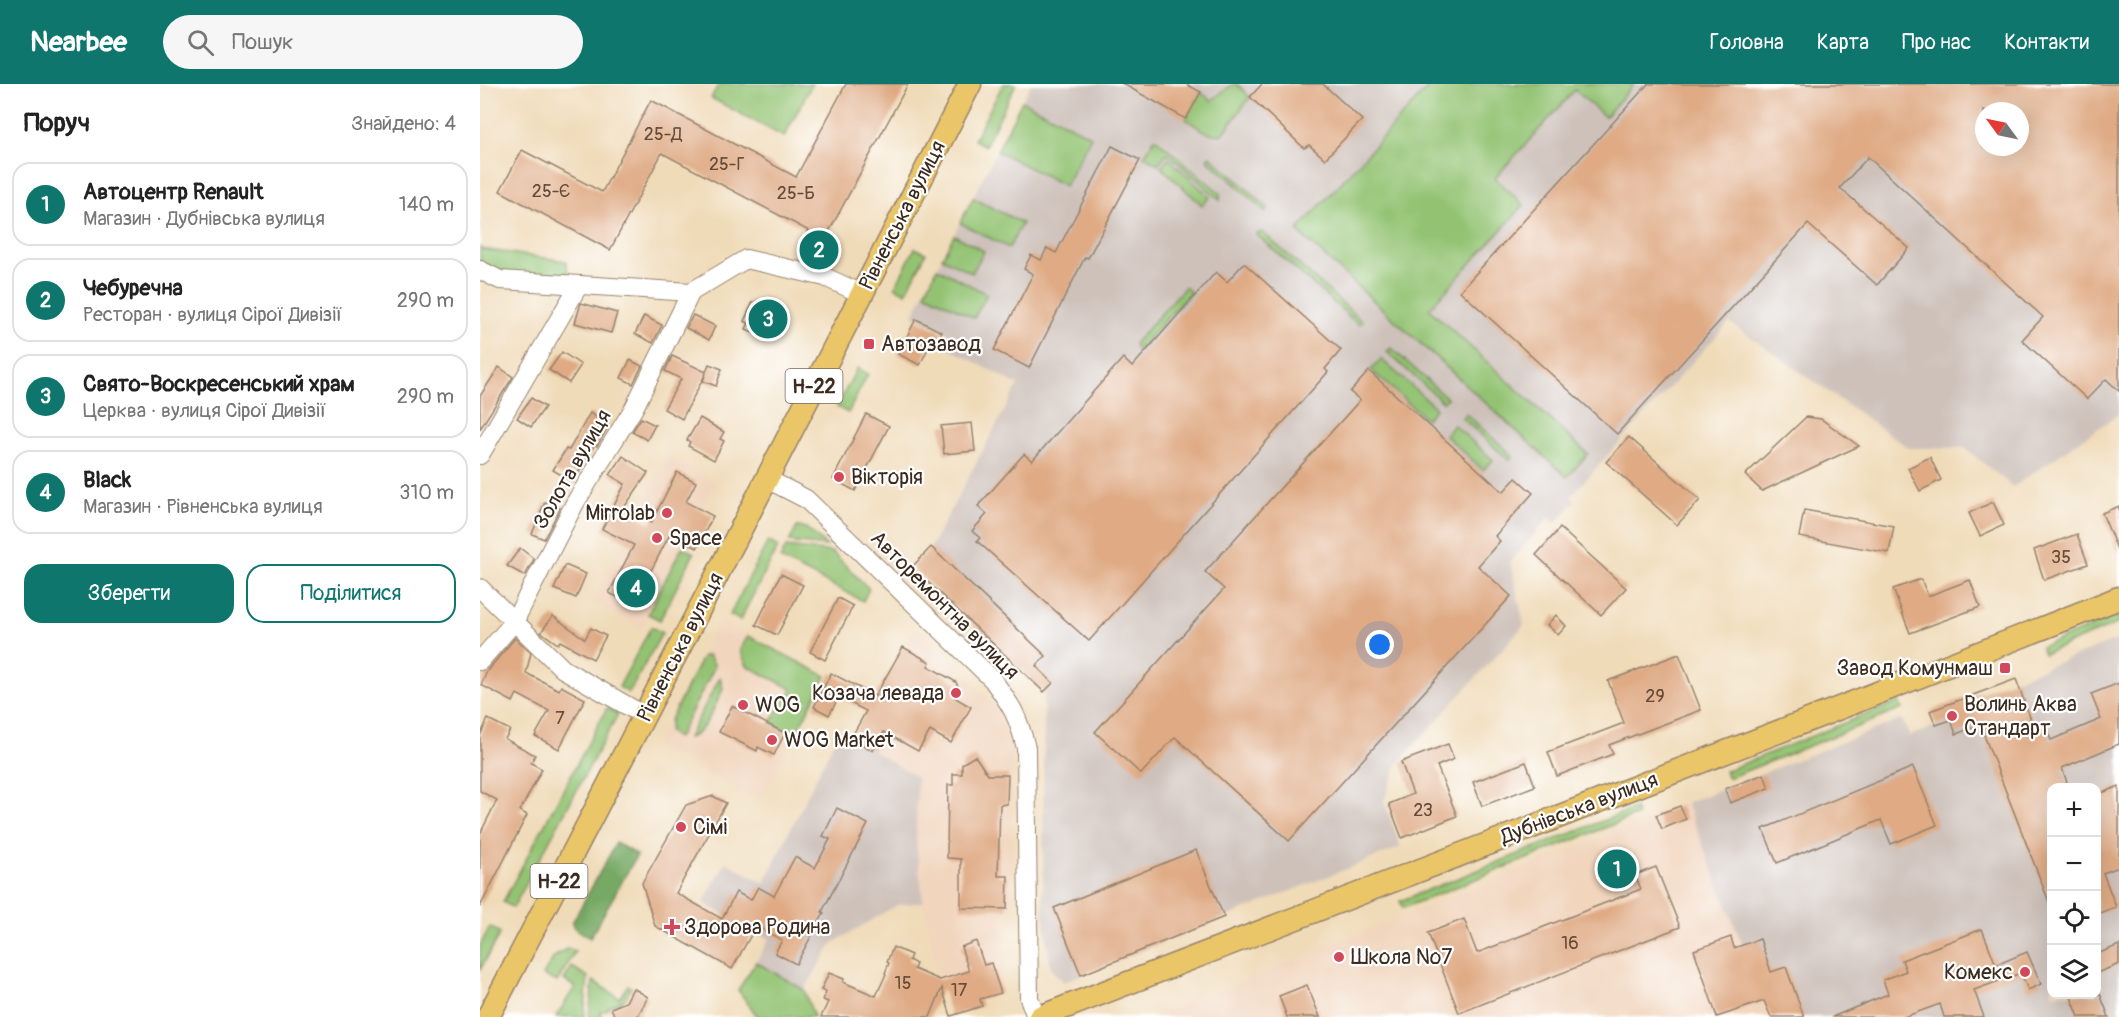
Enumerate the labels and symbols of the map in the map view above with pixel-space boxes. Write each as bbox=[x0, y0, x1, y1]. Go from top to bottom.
north arrow bbox=[1975, 102, 2029, 156]
house number: 25-Д bbox=[644, 123, 682, 146]
street label: Рівненська вулиця bbox=[853, 136, 952, 294]
house number: 25-Г bbox=[709, 153, 745, 176]
house number: 25-Є bbox=[532, 180, 570, 203]
house number: 25-Б bbox=[777, 182, 815, 205]
pin: 2 bbox=[800, 228, 838, 272]
pin: 3 bbox=[748, 296, 788, 342]
place label: Автозавод bbox=[881, 331, 981, 358]
marker: Автозавод bbox=[862, 337, 876, 351]
road number: Н-22 bbox=[786, 369, 842, 403]
street label: Золота вулиця bbox=[527, 405, 618, 534]
place label: Вікторія bbox=[851, 464, 923, 491]
marker: Вікторія bbox=[832, 470, 846, 484]
place label: Mirrolab bbox=[585, 500, 655, 527]
marker: Mirrolab bbox=[660, 506, 674, 520]
place label: Space bbox=[669, 525, 723, 552]
street label: Авторемонтна вулиця bbox=[865, 525, 1025, 685]
marker: Space bbox=[650, 531, 664, 545]
house number: 35 bbox=[2051, 546, 2071, 569]
pin: 4 bbox=[616, 566, 656, 610]
street label: Рівненська вулиця bbox=[631, 568, 730, 726]
your location bbox=[1365, 630, 1394, 659]
place label: Завод Комунмаш bbox=[1837, 655, 1993, 682]
marker: Завод Комунмаш bbox=[1998, 661, 2012, 675]
place label: Козача левада bbox=[812, 680, 944, 707]
house number: 29 bbox=[1645, 685, 1665, 708]
marker: Козача левада bbox=[949, 686, 963, 700]
place label: Волинь Аква Стандарт bbox=[1964, 691, 2077, 742]
place label: WOG bbox=[755, 692, 800, 719]
marker: WOG bbox=[736, 698, 750, 712]
house number: 7 bbox=[555, 707, 565, 730]
marker: Волинь Аква Стандарт bbox=[1945, 709, 1959, 723]
place label: WOG Market bbox=[784, 727, 894, 754]
marker: WOG Market bbox=[765, 733, 779, 747]
street label: Дубнівська вулиця bbox=[1496, 766, 1662, 851]
house number: 23 bbox=[1413, 799, 1433, 822]
place label: Сімі bbox=[693, 814, 728, 841]
marker: Сімі bbox=[674, 820, 688, 834]
pin: 1 bbox=[1598, 846, 1636, 892]
road number: Н-22 bbox=[530, 864, 587, 898]
place label: Здорова Родина bbox=[684, 914, 830, 941]
marker: Здорова Родина bbox=[665, 920, 679, 934]
house number: 16 bbox=[1561, 932, 1579, 955]
place label: Школа №7 bbox=[1351, 944, 1452, 971]
marker: Школа №7 bbox=[1332, 950, 1346, 964]
place label: Комекс bbox=[1944, 959, 2013, 986]
marker: Комекс bbox=[2018, 965, 2032, 979]
house number: 15 bbox=[895, 972, 911, 995]
house number: 17 bbox=[951, 979, 968, 1002]

